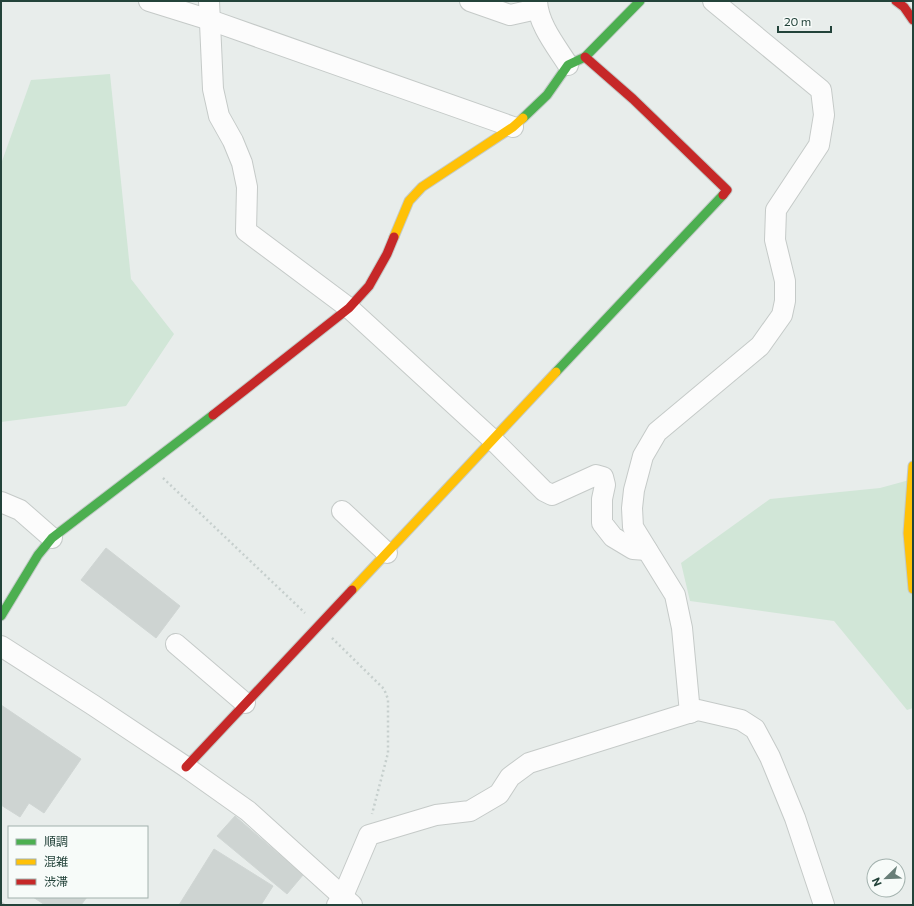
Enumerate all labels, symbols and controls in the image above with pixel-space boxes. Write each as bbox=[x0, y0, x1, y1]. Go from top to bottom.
scale bar bbox=[778, 8, 831, 34]
text: 20 m bbox=[784, 14, 811, 28]
legend bbox=[8, 826, 148, 898]
text: 順調 bbox=[44, 834, 68, 848]
text: 混雑 bbox=[44, 854, 68, 868]
north arrow bbox=[866, 858, 906, 898]
text: 渋滞 bbox=[44, 874, 68, 888]
text: N bbox=[869, 876, 884, 888]

